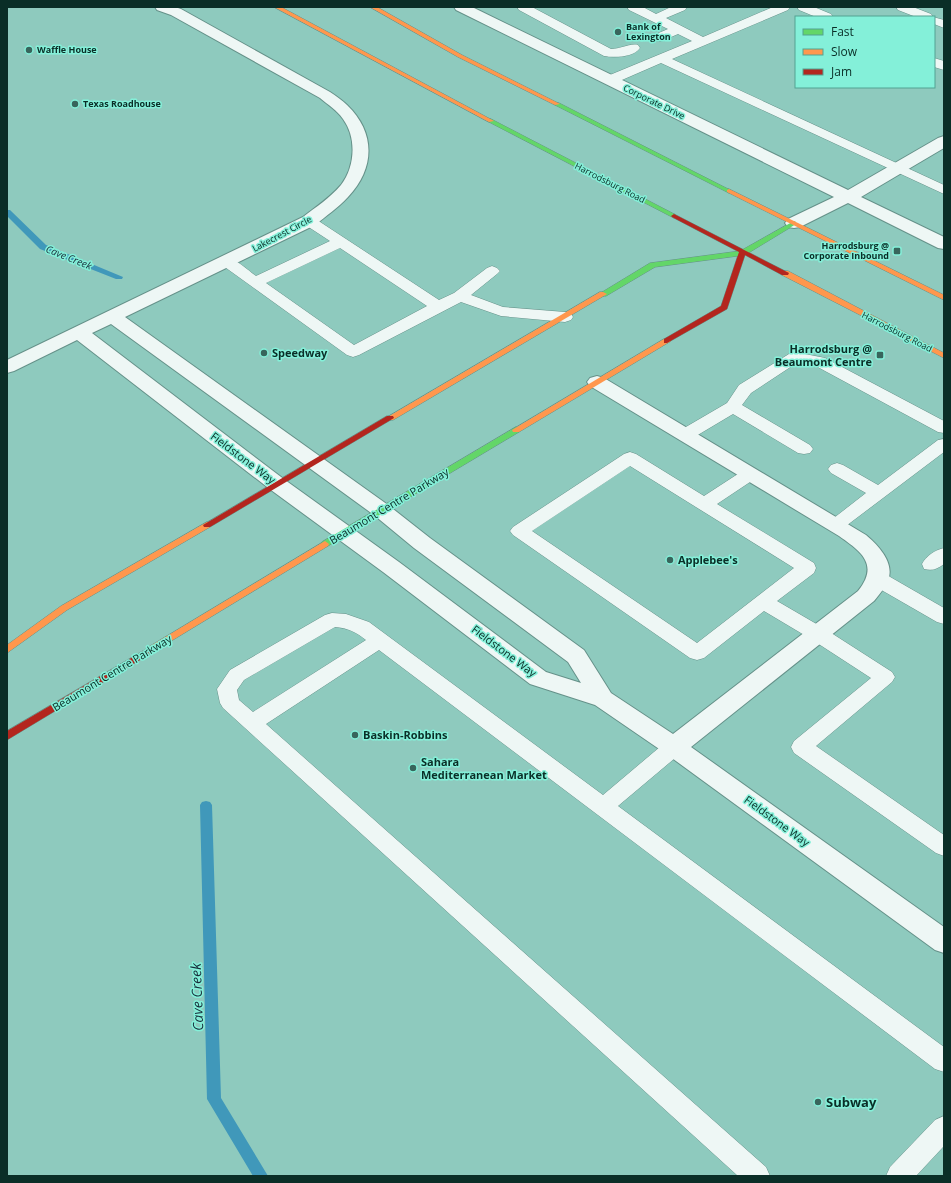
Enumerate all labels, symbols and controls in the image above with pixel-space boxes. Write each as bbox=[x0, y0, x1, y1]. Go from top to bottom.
legend bbox=[795, 16, 935, 88]
place label: Bank of Lexington bbox=[626, 20, 671, 43]
text: Fast bbox=[831, 23, 854, 40]
marker: Bank of Lexington bbox=[613, 27, 623, 37]
place label: Waffle House bbox=[37, 43, 97, 56]
text: Slow bbox=[831, 43, 858, 60]
marker: Waffle House bbox=[24, 45, 34, 55]
text: Jam bbox=[830, 63, 852, 80]
street label: Corporate Drive bbox=[621, 81, 687, 122]
place label: Texas Roadhouse bbox=[83, 97, 161, 110]
marker: Texas Roadhouse bbox=[70, 99, 80, 109]
street label: Harrodsburg Road bbox=[573, 159, 648, 206]
street label: Lakecrest Circle bbox=[250, 212, 314, 255]
place label: Harrodsburg @ Corporate Inbound bbox=[804, 239, 889, 262]
water label: Cave Creek bbox=[44, 241, 95, 273]
marker: Harrodsburg @ Corporate Inbound bbox=[892, 246, 902, 256]
street label: Harrodsburg Road bbox=[860, 308, 935, 355]
place label: Harrodsburg @ Beaumont Centre bbox=[775, 341, 872, 369]
place label: Speedway bbox=[272, 345, 328, 360]
marker: Speedway bbox=[259, 348, 269, 358]
marker: Harrodsburg @ Beaumont Centre bbox=[875, 350, 885, 360]
street label: Fieldstone Way bbox=[208, 428, 279, 487]
street label: Beaumont Centre Parkway bbox=[326, 464, 452, 547]
place label: Applebee's bbox=[678, 552, 738, 567]
marker: Applebee's bbox=[665, 555, 675, 565]
street label: Fieldstone Way bbox=[469, 621, 540, 680]
street label: Beaumont Centre Parkway bbox=[49, 631, 175, 714]
place label: Baskin-Robbins bbox=[363, 727, 448, 742]
marker: Baskin-Robbins bbox=[350, 730, 360, 740]
place label: Sahara Mediterranean Market bbox=[421, 754, 547, 782]
marker: Sahara Mediterranean Market bbox=[408, 763, 418, 773]
street label: Fieldstone Way bbox=[742, 792, 813, 850]
water label: Cave Creek bbox=[186, 962, 207, 1031]
place label: Subway bbox=[826, 1093, 877, 1111]
marker: Subway bbox=[813, 1097, 823, 1107]

